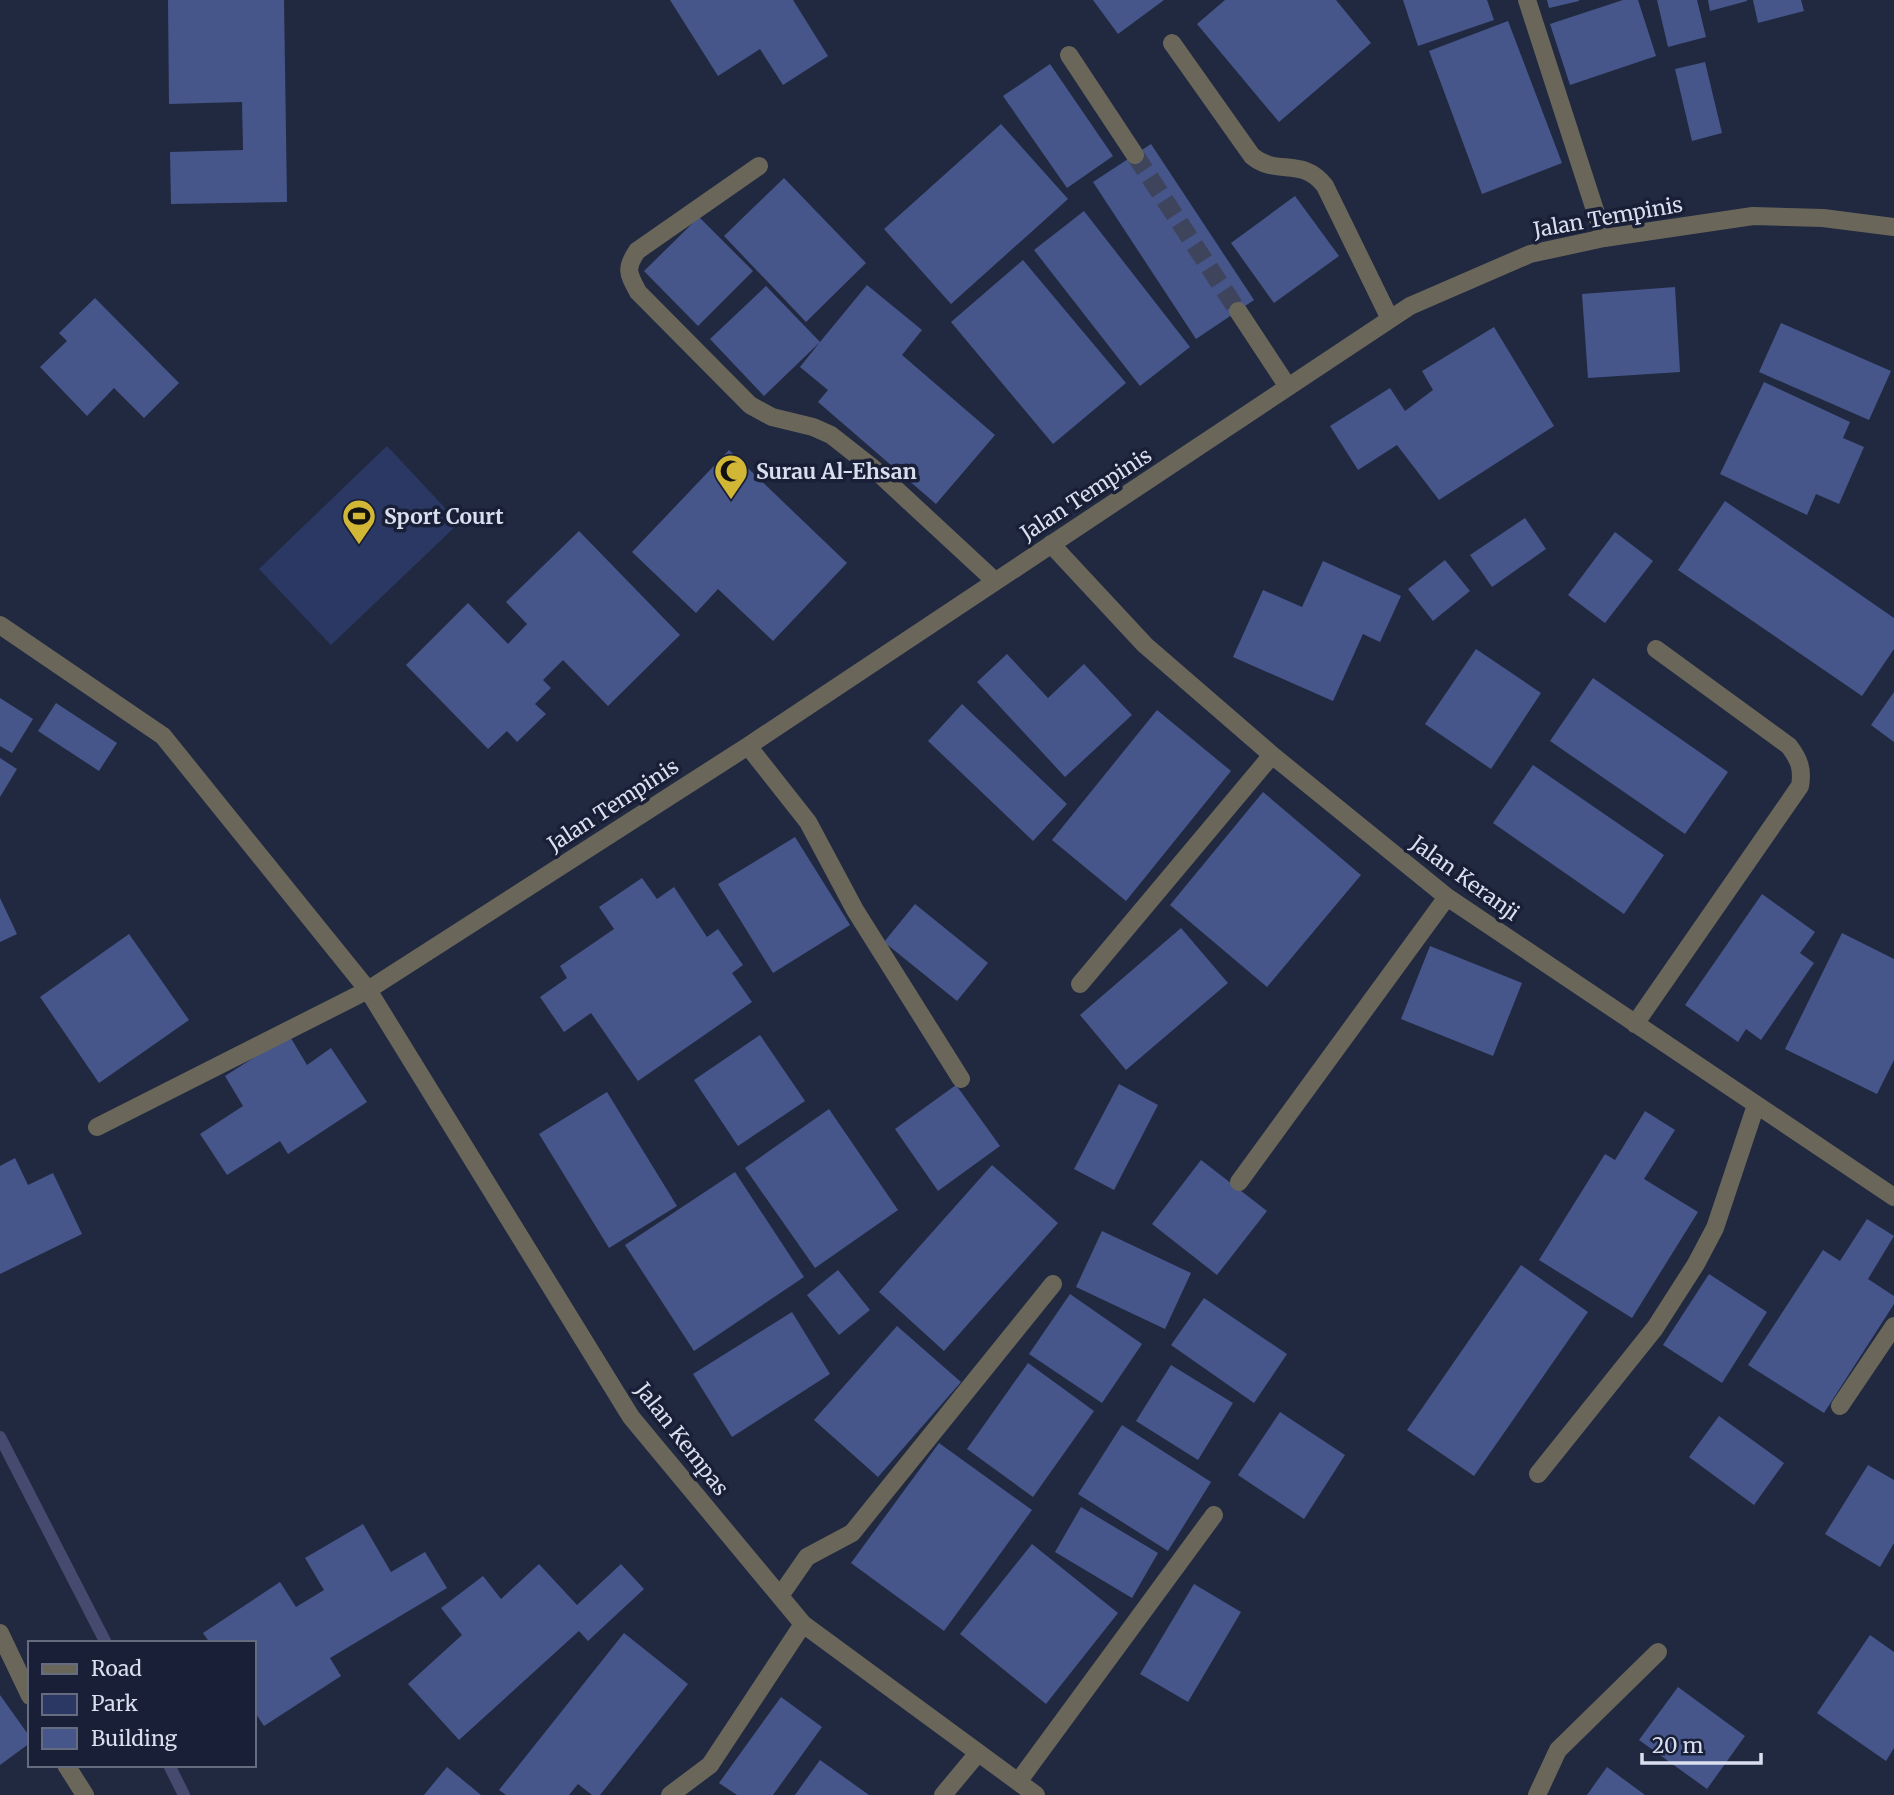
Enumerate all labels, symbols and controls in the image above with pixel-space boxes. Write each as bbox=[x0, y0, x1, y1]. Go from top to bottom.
street label: Jalan Tempinis bbox=[1530, 191, 1685, 244]
street label: Jalan Tempinis bbox=[1014, 441, 1157, 547]
mosque icon: Surau Al-Ehsan bbox=[712, 452, 750, 501]
place label: Surau Al-Ehsan bbox=[756, 458, 917, 485]
sports icon: Sport Court bbox=[340, 497, 378, 546]
place label: Sport Court bbox=[384, 503, 504, 530]
street label: Jalan Tempinis bbox=[541, 752, 684, 858]
street label: Jalan Keranji bbox=[1405, 829, 1525, 927]
street label: Jalan Kempas bbox=[629, 1376, 735, 1501]
legend bbox=[28, 1641, 256, 1767]
text: Road bbox=[91, 1655, 142, 1682]
text: Park bbox=[91, 1690, 138, 1717]
scale bar bbox=[1642, 1722, 1761, 1766]
text: Building bbox=[91, 1725, 178, 1752]
text: 20 m bbox=[1652, 1732, 1704, 1759]

